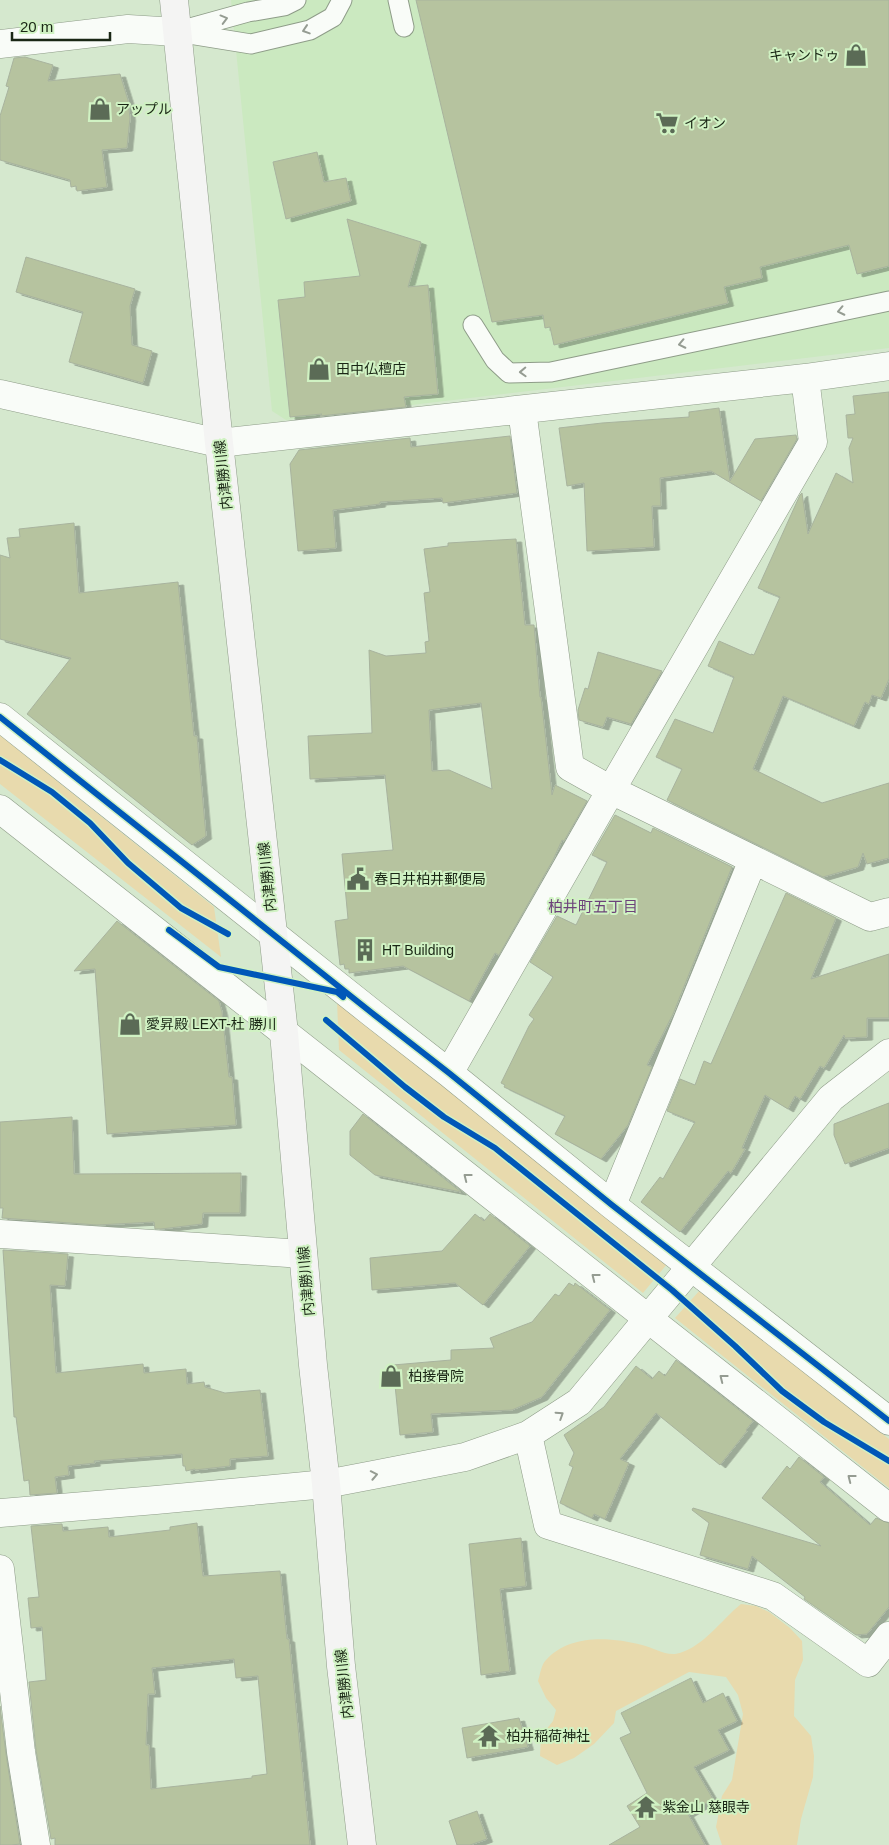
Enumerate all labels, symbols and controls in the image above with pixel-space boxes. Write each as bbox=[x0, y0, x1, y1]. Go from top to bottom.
scale bar bbox=[12, 10, 110, 42]
one-way arrow bbox=[219, 14, 228, 25]
text: 20 m bbox=[20, 18, 53, 35]
one-way arrow bbox=[303, 24, 311, 34]
shop icon: キャンドゥ bbox=[843, 42, 869, 68]
place label: キャンドゥ bbox=[769, 47, 839, 63]
shop icon: アップル bbox=[87, 96, 113, 122]
place label: アップル bbox=[116, 101, 172, 117]
supermarket icon: イオン bbox=[654, 110, 680, 136]
place label: イオン bbox=[684, 115, 726, 131]
one-way arrow bbox=[837, 305, 846, 316]
one-way arrow bbox=[678, 338, 687, 349]
shop icon: 田中仏檀店 bbox=[306, 356, 332, 382]
place label: 田中仏檀店 bbox=[336, 361, 406, 377]
one-way arrow bbox=[518, 367, 526, 378]
street label: 内津勝川線 bbox=[211, 439, 235, 511]
street label: 内津勝川線 bbox=[255, 841, 279, 913]
public building icon: 春日井柏井郵便局 bbox=[345, 866, 371, 892]
place label: 春日井柏井郵便局 bbox=[374, 871, 486, 887]
district label: 柏井町五丁目 bbox=[548, 898, 638, 915]
building icon: HT Building bbox=[352, 937, 378, 963]
place label: HT Building bbox=[382, 942, 454, 958]
shop icon: 愛昇殿 LEXT-杜 勝川 bbox=[117, 1011, 143, 1037]
place label: 愛昇殿 LEXT-杜 勝川 bbox=[146, 1016, 277, 1032]
one-way arrow bbox=[464, 1173, 473, 1182]
street label: 内津勝川線 bbox=[295, 1245, 317, 1317]
one-way arrow bbox=[591, 1274, 601, 1283]
shop icon: 柏接骨院 bbox=[378, 1363, 404, 1389]
place label: 柏接骨院 bbox=[408, 1368, 464, 1384]
one-way arrow bbox=[720, 1375, 729, 1383]
one-way arrow bbox=[555, 1411, 564, 1421]
one-way arrow bbox=[370, 1470, 379, 1480]
one-way arrow bbox=[847, 1475, 857, 1484]
street label: 内津勝川線 bbox=[332, 1648, 356, 1720]
temple icon: 柏井稲荷神社 bbox=[476, 1723, 502, 1749]
place label: 柏井稲荷神社 bbox=[506, 1728, 590, 1744]
temple icon: 紫金山 慈眼寺 bbox=[633, 1794, 659, 1820]
place label: 紫金山 慈眼寺 bbox=[662, 1799, 750, 1815]

